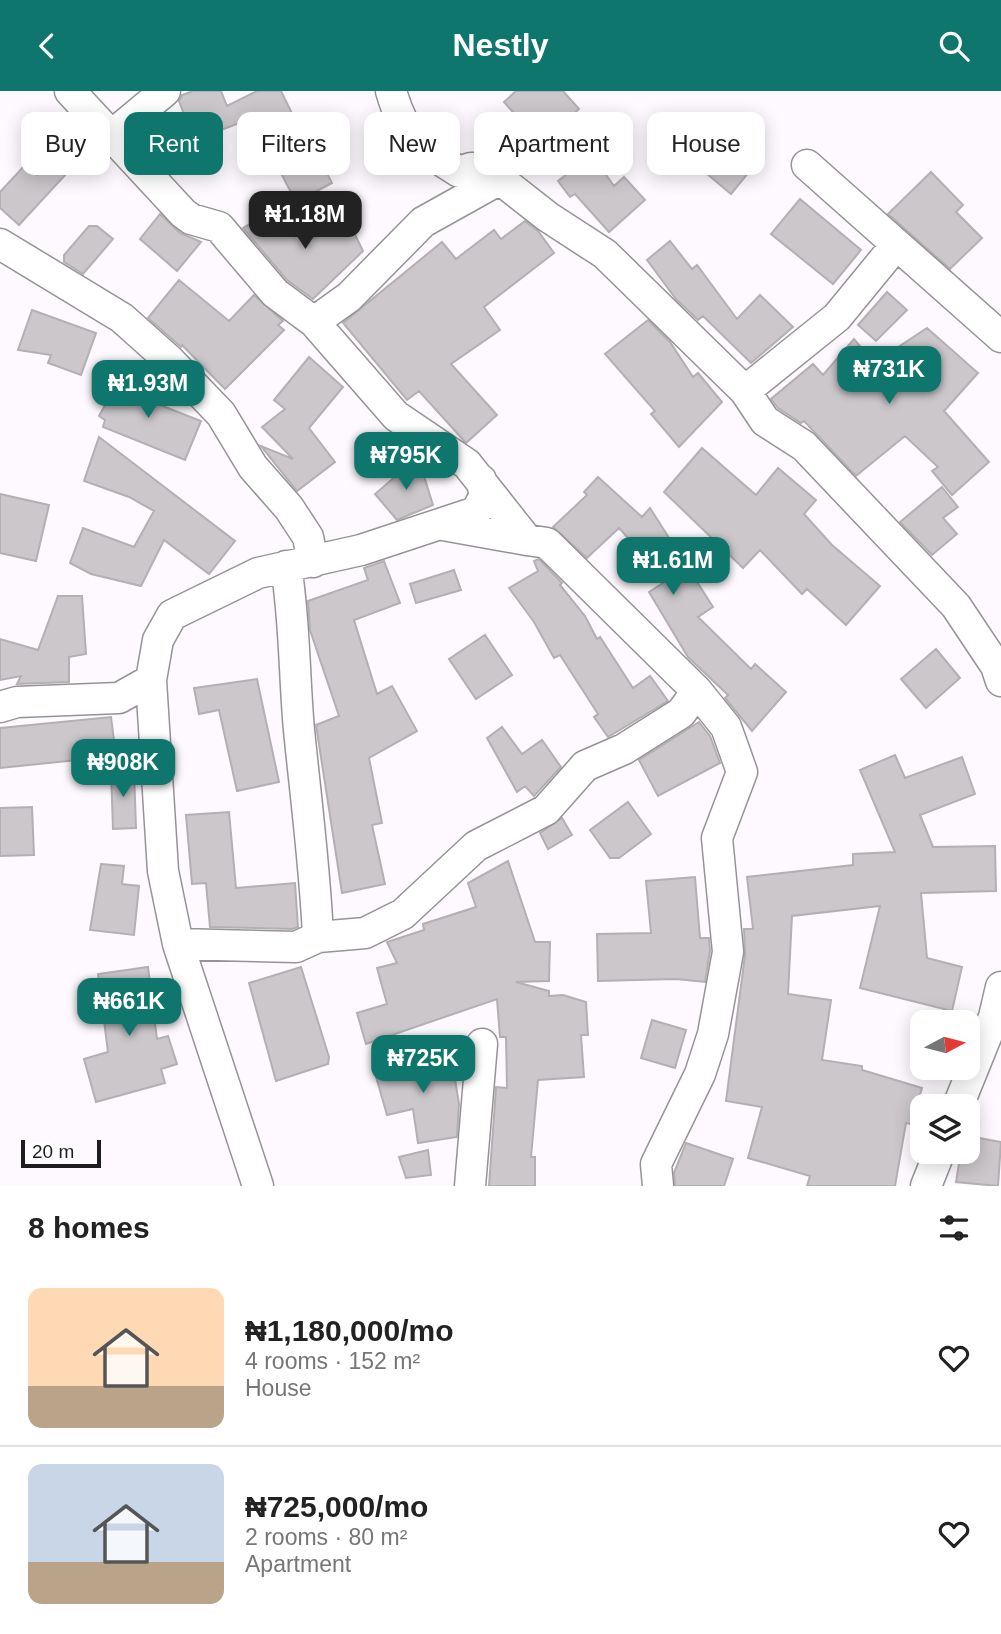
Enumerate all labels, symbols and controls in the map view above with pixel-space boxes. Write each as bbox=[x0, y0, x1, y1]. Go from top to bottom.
icon: back bbox=[28, 27, 66, 65]
text: Nestly bbox=[452, 27, 549, 63]
icon: search bbox=[935, 27, 973, 65]
chip: Buy bbox=[21, 112, 110, 175]
chip: Rent bbox=[124, 112, 223, 175]
chip: Filters bbox=[237, 112, 350, 175]
chip: New bbox=[364, 112, 460, 175]
chip: Apartment bbox=[474, 112, 633, 175]
chip: House bbox=[647, 112, 765, 175]
pin: ₦1.18M bbox=[248, 191, 362, 251]
text: ₦1.18M bbox=[265, 201, 345, 227]
pin: ₦731K bbox=[840, 347, 938, 406]
text: ₦731K bbox=[853, 356, 925, 382]
pin: ₦1.93M bbox=[91, 361, 205, 420]
text: ₦1.93M bbox=[108, 370, 188, 396]
pin: ₦795K bbox=[357, 433, 455, 492]
text: ₦795K bbox=[370, 442, 442, 468]
pin: ₦1.61M bbox=[616, 538, 730, 597]
text: ₦1.61M bbox=[633, 547, 713, 573]
pin: ₦908K bbox=[74, 739, 172, 799]
text: ₦908K bbox=[87, 749, 159, 775]
pin: ₦661K bbox=[80, 979, 178, 1038]
text: ₦661K bbox=[93, 988, 165, 1014]
north arrow bbox=[910, 1010, 980, 1080]
map controls bbox=[910, 1010, 980, 1164]
pin: ₦725K bbox=[374, 1035, 472, 1095]
text: ₦725K bbox=[387, 1045, 459, 1071]
button: layers bbox=[910, 1094, 980, 1164]
scale bar bbox=[21, 1137, 102, 1169]
text: 20 m bbox=[32, 1141, 74, 1162]
icon: filters bbox=[935, 1209, 973, 1247]
text: 8 homes bbox=[28, 1211, 150, 1244]
text: ₦1,180,000/mo bbox=[245, 1314, 453, 1347]
icon: home bbox=[84, 1316, 168, 1400]
icon: heart bbox=[935, 1339, 973, 1377]
text: 4 rooms · 152 m² bbox=[245, 1348, 420, 1374]
text: House bbox=[245, 1375, 311, 1401]
text: ₦725,000/mo bbox=[245, 1490, 428, 1523]
icon: home bbox=[84, 1492, 168, 1576]
icon: heart bbox=[935, 1515, 973, 1553]
text: 2 rooms · 80 m² bbox=[245, 1524, 407, 1550]
text: Apartment bbox=[245, 1551, 351, 1577]

